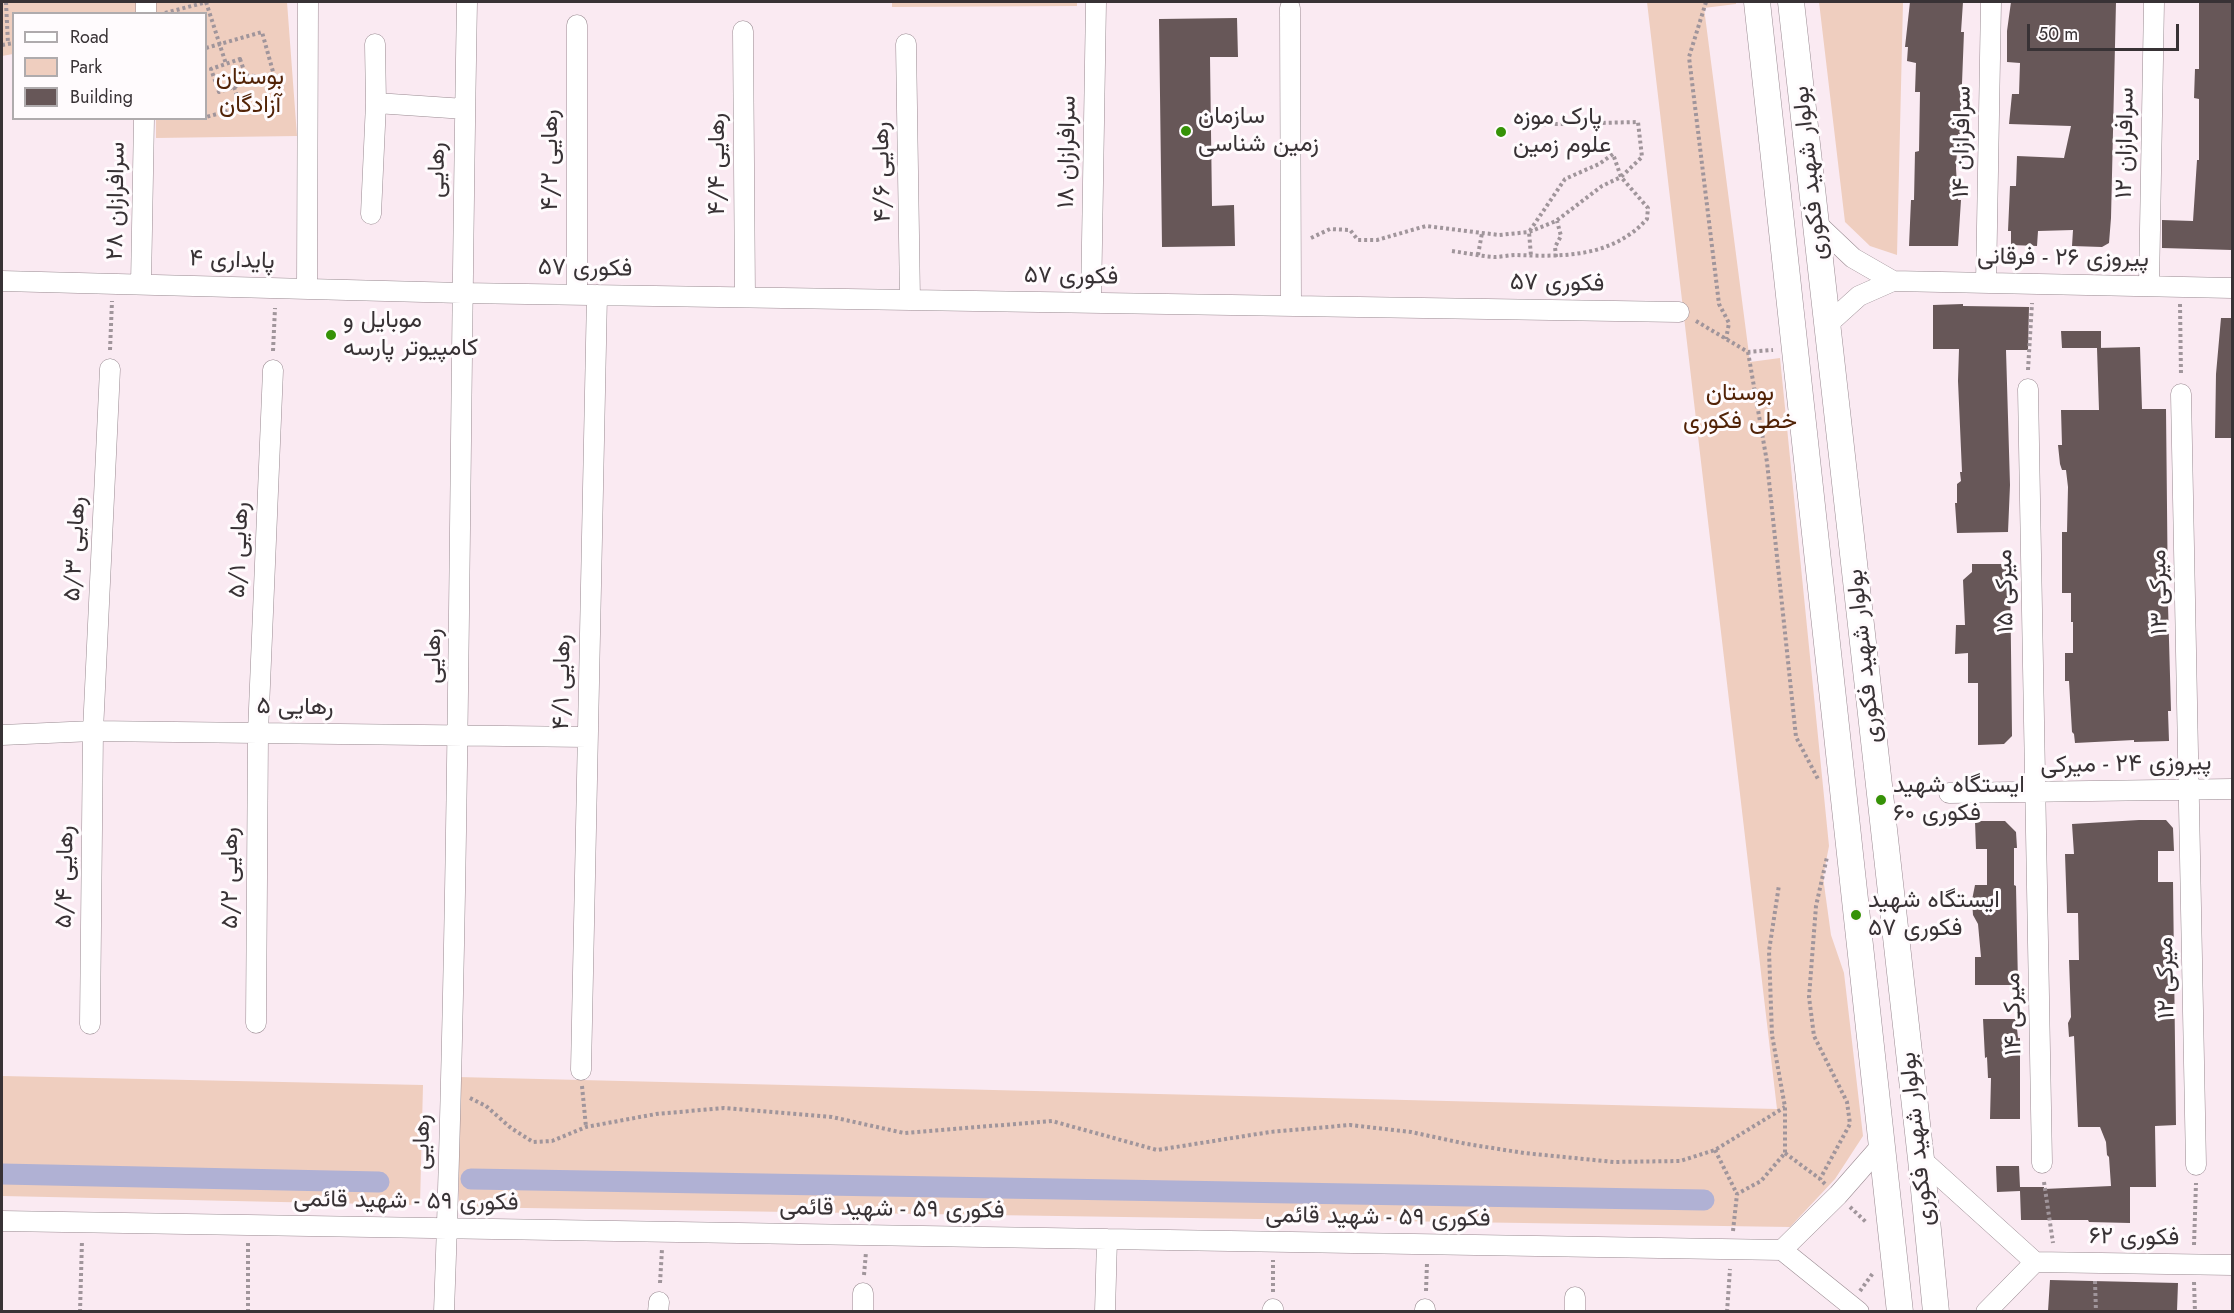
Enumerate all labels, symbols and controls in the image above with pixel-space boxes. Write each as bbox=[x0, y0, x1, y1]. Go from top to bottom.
legend bbox=[12, 12, 207, 120]
scale bar bbox=[2030, 12, 2182, 50]
text: 50 m bbox=[2038, 21, 2078, 47]
text: Road bbox=[70, 24, 109, 50]
text: Park bbox=[70, 54, 102, 80]
park label: بوستان آزادگان bbox=[216, 64, 284, 120]
text: Building bbox=[70, 84, 133, 110]
street label: بولوار شهید فکوری bbox=[1788, 85, 1834, 261]
street label: سرافرازان ۱۴ bbox=[1948, 86, 1978, 198]
street label: سرافرازان ۱۲ bbox=[2111, 87, 2141, 199]
street label: سرافرازان ۱۸ bbox=[1053, 95, 1083, 209]
place label: سازمان زمین شناسی bbox=[1198, 103, 1319, 159]
place label: پارک موزه علوم زمین bbox=[1513, 104, 1611, 160]
street label: رهایی ۴/۲ bbox=[537, 109, 565, 211]
street label: رهایی ۴/۴ bbox=[704, 113, 732, 215]
street label: رهایی ۴/۶ bbox=[868, 121, 898, 223]
marker: سازمان زمین شناسی bbox=[1179, 124, 1193, 138]
marker: پارک موزه علوم زمین bbox=[1494, 125, 1508, 139]
street label: سرافرازان ۲۸ bbox=[102, 141, 132, 261]
street label: رهایی bbox=[423, 142, 453, 198]
street label: پیروزی ۲۶ - فرقانی bbox=[1977, 243, 2149, 275]
street label: پایداری ۴ bbox=[189, 245, 275, 277]
street label: فکوری ۵۷ bbox=[537, 254, 633, 284]
street label: فکوری ۵۷ bbox=[1023, 262, 1119, 292]
street label: فکوری ۵۷ bbox=[1509, 269, 1605, 299]
place label: موبایل و کامپیوتر پارسه bbox=[343, 307, 478, 363]
marker: موبایل و کامپیوتر پارسه bbox=[324, 328, 338, 342]
park label: بوستان خطی فکوری bbox=[1683, 380, 1797, 436]
street label: رهایی ۵/۳ bbox=[59, 496, 93, 602]
street label: رهایی ۵/۱ bbox=[224, 501, 256, 599]
street label: میرکی ۱۵ bbox=[1991, 549, 2021, 633]
street label: میرکی ۱۳ bbox=[2145, 549, 2175, 635]
street label: بولوار شهید فکوری bbox=[1842, 568, 1888, 744]
street label: رهایی bbox=[420, 628, 448, 684]
street label: رهایی ۴/۱ bbox=[548, 634, 578, 730]
street label: رهایی ۵ bbox=[256, 693, 334, 723]
street label: پیروزی ۲۴ - میرکی bbox=[2040, 749, 2212, 781]
place label: ایستگاه شهید فکوری ۶۰ bbox=[1893, 772, 2025, 828]
marker: ایستگاه شهید فکوری ۶۰ bbox=[1874, 793, 1888, 807]
street label: رهایی ۵/۴ bbox=[51, 825, 81, 929]
street label: رهایی ۵/۲ bbox=[217, 827, 245, 929]
place label: ایستگاه شهید فکوری ۵۷ bbox=[1868, 887, 2000, 943]
marker: ایستگاه شهید فکوری ۵۷ bbox=[1849, 908, 1863, 922]
street label: میرکی ۱۲ bbox=[2152, 937, 2182, 1019]
street label: میرکی ۱۴ bbox=[1999, 972, 2029, 1056]
street label: بولوار شهید فکوری bbox=[1895, 1051, 1941, 1227]
street label: رهایی bbox=[408, 1114, 438, 1170]
street label: فکوری ۵۹ - شهید قائمی bbox=[293, 1186, 519, 1218]
street label: فکوری ۵۹ - شهید قائمی bbox=[779, 1194, 1005, 1226]
street label: فکوری ۵۹ - شهید قائمی bbox=[1265, 1202, 1491, 1234]
street label: فکوری ۶۲ bbox=[2089, 1223, 2179, 1253]

